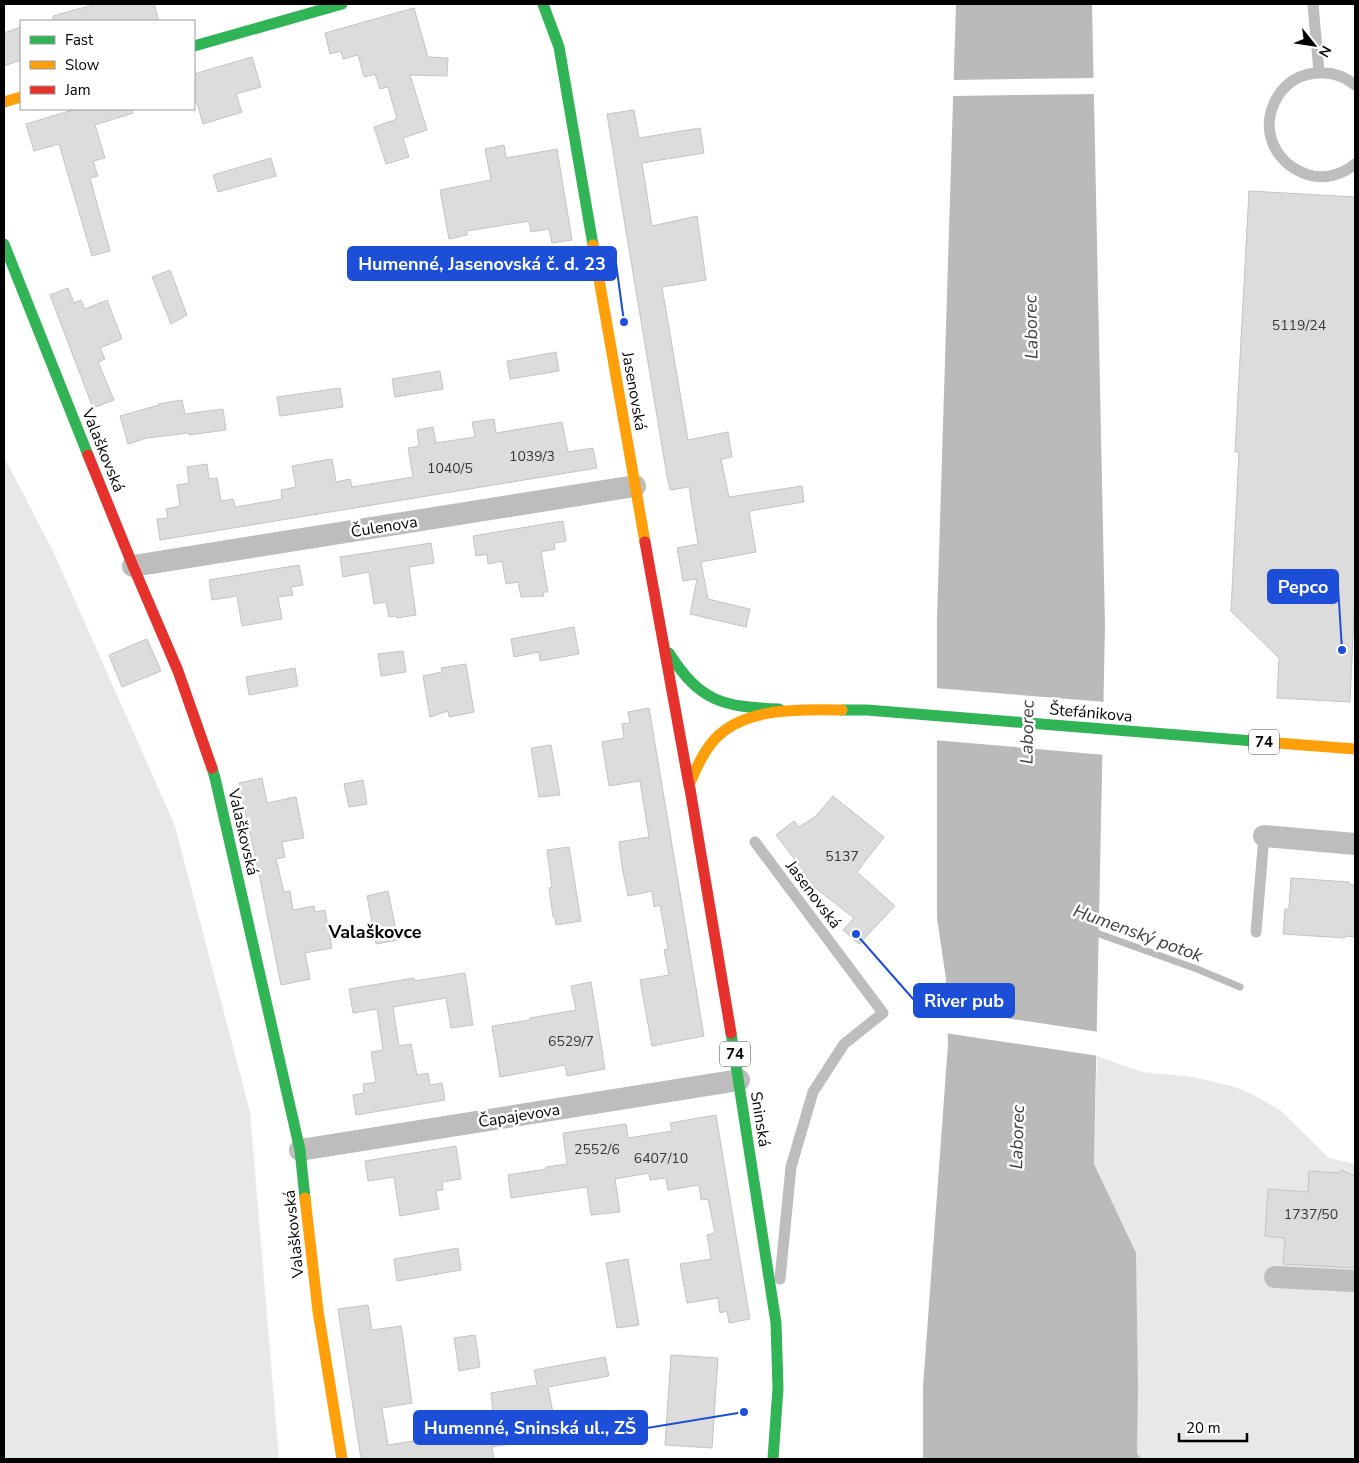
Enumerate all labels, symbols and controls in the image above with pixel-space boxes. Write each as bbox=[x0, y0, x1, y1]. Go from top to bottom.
legend bbox=[20, 20, 195, 110]
north arrow bbox=[1289, 20, 1339, 70]
text: Fast bbox=[65, 30, 94, 50]
text: N bbox=[1314, 42, 1336, 61]
text: Slow bbox=[65, 55, 100, 75]
text: Jam bbox=[64, 80, 91, 100]
callout: Humenné, Jasenovská č. d. 23 bbox=[348, 247, 616, 280]
text: Humenné, Jasenovská č. d. 23 bbox=[358, 252, 606, 276]
water label: Laborec bbox=[1018, 294, 1044, 359]
house number: 5119/24 bbox=[1272, 316, 1326, 335]
street label: Jasenovská bbox=[616, 349, 652, 432]
street label: Valaškovská bbox=[76, 404, 130, 495]
house number: 1039/3 bbox=[509, 447, 555, 466]
house number: 1040/5 bbox=[427, 459, 473, 478]
street label: Čulenova bbox=[349, 511, 419, 543]
callout: Pepco bbox=[1268, 570, 1338, 603]
text: Pepco bbox=[1278, 575, 1328, 599]
street label: Štefánikova bbox=[1048, 698, 1133, 728]
water label: Laborec bbox=[1014, 699, 1040, 764]
road number: 74 bbox=[1249, 730, 1279, 754]
street label: Valaškovská bbox=[222, 786, 264, 878]
house number: 5137 bbox=[825, 847, 859, 866]
street label: Jasenovská bbox=[780, 855, 846, 933]
water label: Humenský potok bbox=[1070, 898, 1207, 968]
district label: Valaškovce bbox=[327, 920, 422, 944]
callout: River pub bbox=[914, 984, 1014, 1017]
text: River pub bbox=[924, 989, 1004, 1013]
house number: 6529/7 bbox=[548, 1032, 594, 1051]
road number: 74 bbox=[720, 1042, 750, 1066]
street label: Sninská bbox=[745, 1090, 775, 1148]
street label: Čapajevova bbox=[477, 1099, 562, 1133]
water label: Laborec bbox=[1004, 1104, 1030, 1169]
house number: 2552/6 bbox=[574, 1140, 620, 1159]
house number: 6407/10 bbox=[634, 1149, 688, 1168]
street label: Valaškovská bbox=[278, 1189, 310, 1280]
house number: 1737/50 bbox=[1284, 1205, 1338, 1224]
scale bar bbox=[1179, 1410, 1246, 1442]
callout: Humenné, Sninská ul., ZŠ bbox=[414, 1411, 647, 1444]
text: Humenné, Sninská ul., ZŠ bbox=[424, 1416, 636, 1440]
text: 20 m bbox=[1186, 1418, 1221, 1438]

